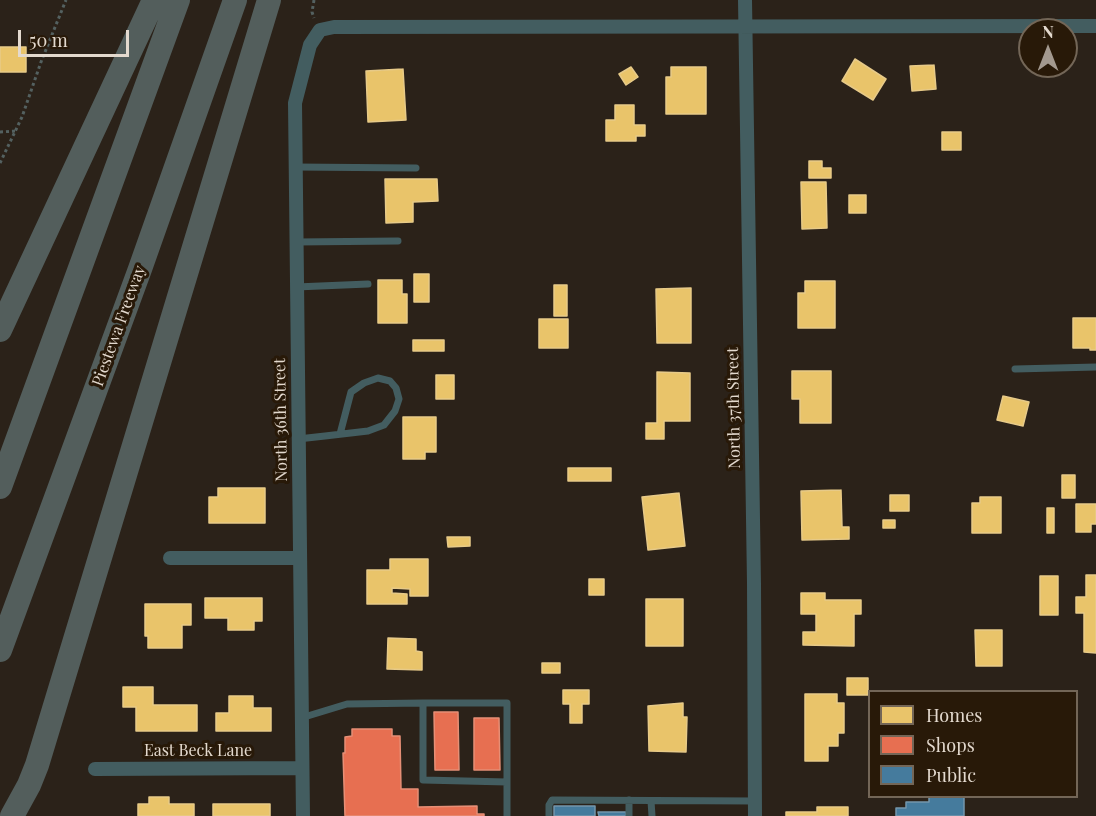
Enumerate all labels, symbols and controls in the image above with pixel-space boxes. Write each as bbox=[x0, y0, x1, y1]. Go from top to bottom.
scale bar bbox=[21, 18, 132, 56]
north arrow bbox=[1018, 18, 1078, 78]
text: N bbox=[1042, 21, 1054, 42]
text: 50 m bbox=[29, 28, 68, 52]
street label: Piestewa Freeway bbox=[88, 263, 150, 389]
street label: North 37th Street bbox=[723, 347, 745, 469]
street label: North 36th Street bbox=[270, 358, 292, 482]
legend bbox=[868, 690, 1078, 798]
text: Homes bbox=[926, 703, 982, 727]
text: Shops bbox=[926, 733, 975, 757]
street label: East Beck Lane bbox=[144, 741, 252, 761]
text: Public bbox=[926, 763, 976, 787]

